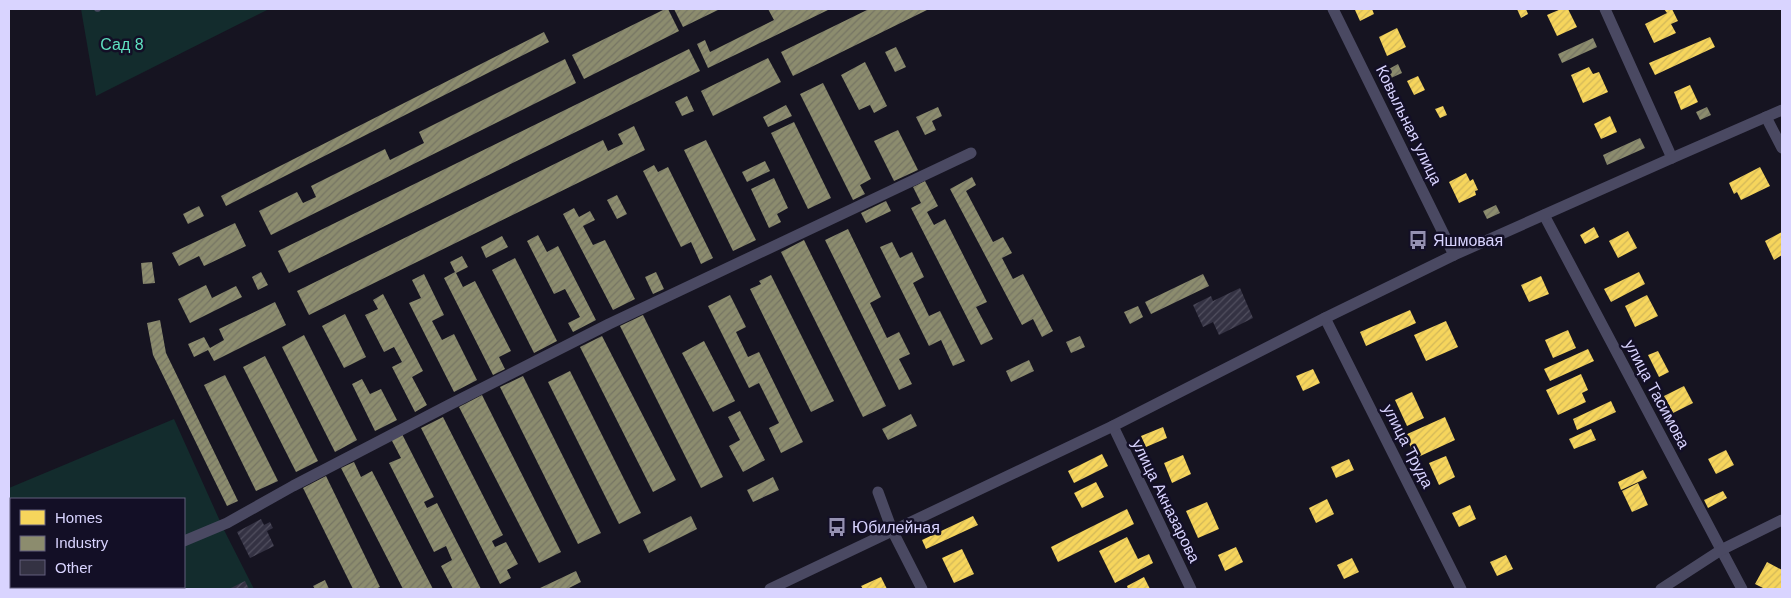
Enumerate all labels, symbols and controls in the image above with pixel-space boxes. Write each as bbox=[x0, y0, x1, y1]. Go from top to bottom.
park label: Сад 8 bbox=[100, 36, 144, 53]
street label: Ковыльная улица bbox=[1373, 63, 1445, 188]
bus stop icon: Яшмовая bbox=[1407, 229, 1429, 251]
place label: Яшмовая bbox=[1433, 232, 1503, 249]
street label: улица Тасимова bbox=[1621, 337, 1693, 451]
street label: улица Труда bbox=[1380, 401, 1436, 491]
street label: улица Акназарова bbox=[1129, 437, 1203, 565]
legend bbox=[10, 498, 185, 588]
text: Homes bbox=[55, 509, 103, 526]
bus stop icon: Юбилейная bbox=[826, 516, 848, 538]
place label: Юбилейная bbox=[852, 519, 940, 536]
text: Industry bbox=[55, 534, 109, 551]
text: Other bbox=[55, 559, 93, 576]

